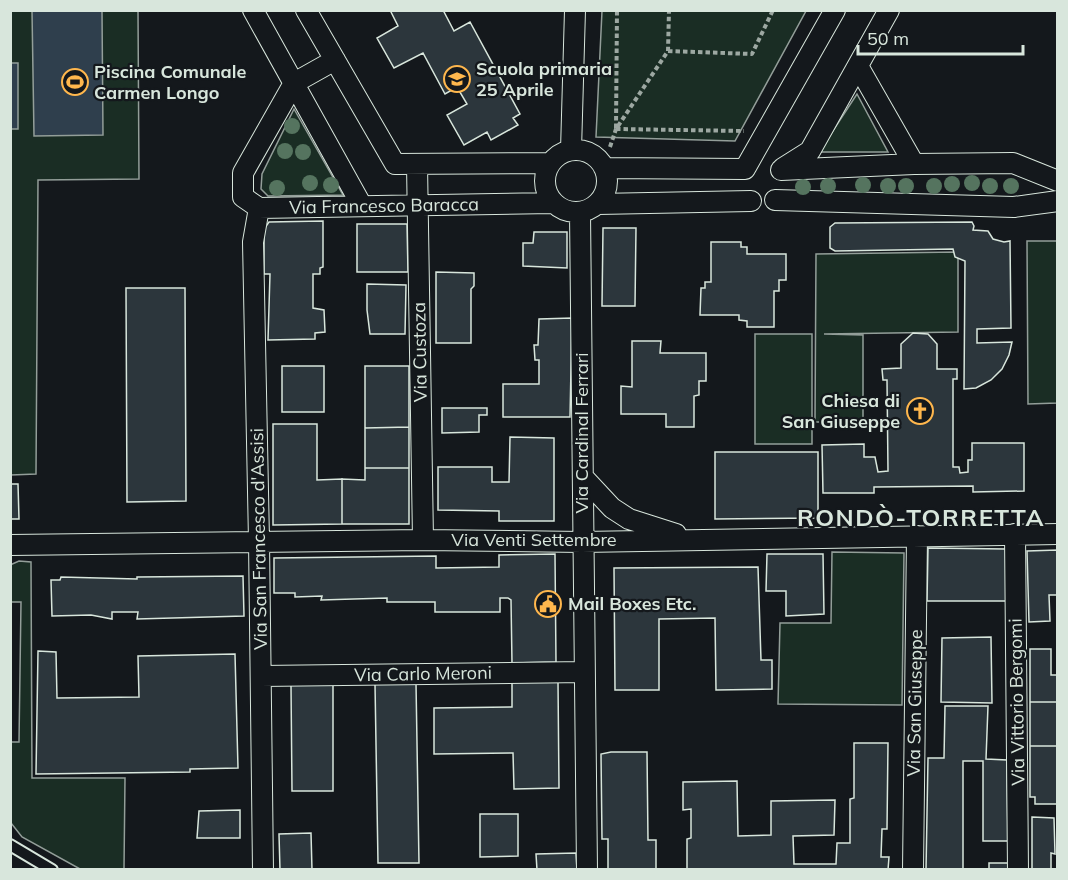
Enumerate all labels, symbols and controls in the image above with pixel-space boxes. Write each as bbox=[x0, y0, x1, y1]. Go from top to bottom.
scale bar bbox=[858, 18, 1023, 56]
text: 50 m bbox=[867, 27, 909, 50]
place label: Scuola primaria 25 Aprile bbox=[476, 57, 612, 101]
place label: Piscina Comunale Carmen Longo bbox=[94, 60, 246, 104]
school or university icon: Scuola primaria 25 Aprile bbox=[442, 64, 472, 94]
sports icon: Piscina Comunale Carmen Longo bbox=[60, 67, 90, 97]
street label: Via Francesco Baracca bbox=[289, 192, 479, 219]
street label: Via Custoza bbox=[407, 302, 432, 402]
street label: Via Cardinal Ferrari bbox=[570, 352, 593, 514]
place label: Chiesa di San Giuseppe bbox=[782, 389, 900, 433]
church icon: Chiesa di San Giuseppe bbox=[905, 396, 935, 426]
street label: Via San Francesco d'Assisi bbox=[245, 428, 272, 650]
district label: RONDÒ-TORRETTA bbox=[797, 502, 1045, 532]
street label: Via Venti Settembre bbox=[451, 528, 617, 551]
public building icon: Mail Boxes Etc. bbox=[533, 589, 563, 619]
place label: Mail Boxes Etc. bbox=[568, 592, 697, 615]
street label: Via Vittorio Bergomi bbox=[1004, 618, 1029, 786]
street label: Via San Giuseppe bbox=[902, 629, 927, 777]
street label: Via Carlo Meroni bbox=[354, 661, 492, 686]

